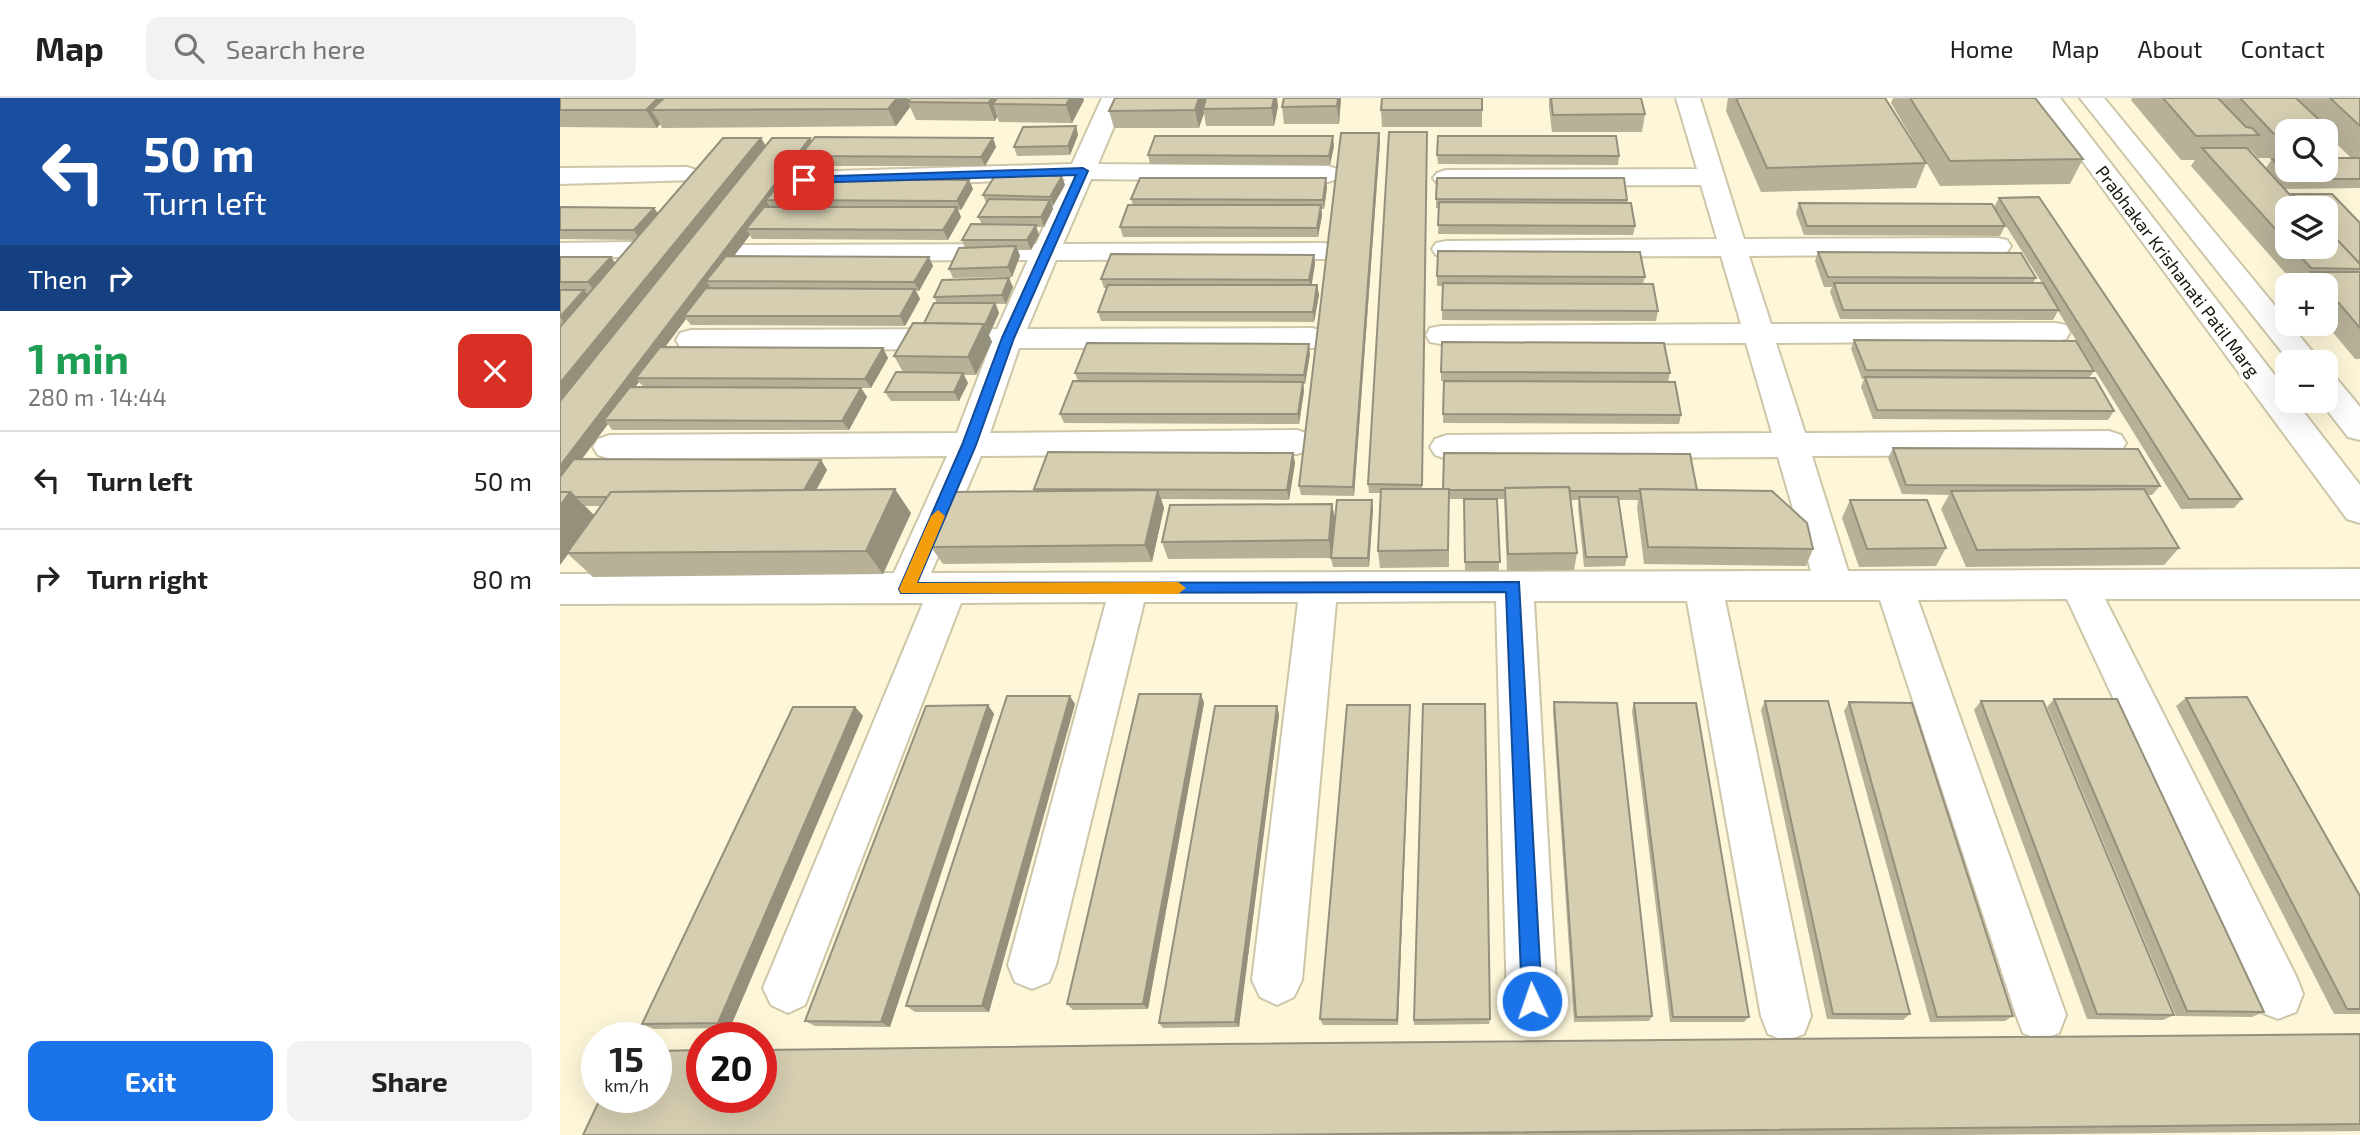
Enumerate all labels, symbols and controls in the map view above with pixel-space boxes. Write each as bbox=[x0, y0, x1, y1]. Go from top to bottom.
search box bbox=[146, 17, 636, 80]
text: Map bbox=[35, 28, 104, 68]
icon: search bbox=[170, 29, 208, 67]
text: Search here bbox=[226, 33, 365, 64]
text: Home bbox=[1950, 34, 2013, 63]
text: Map bbox=[2051, 34, 2099, 63]
text: About bbox=[2137, 34, 2203, 63]
text: Contact bbox=[2241, 34, 2325, 63]
map controls bbox=[2275, 119, 2338, 413]
button: search bbox=[2275, 119, 2338, 182]
text: 50 m bbox=[143, 123, 255, 182]
icon: left bbox=[28, 126, 119, 217]
pin bbox=[774, 150, 834, 210]
icon: arrive bbox=[785, 161, 823, 199]
street label: Prabhakar Krishanati Patil Marg bbox=[2091, 161, 2265, 381]
text: Turn left bbox=[143, 183, 267, 221]
button: layers bbox=[2275, 196, 2338, 259]
icon: right bbox=[101, 259, 139, 297]
text: Then bbox=[28, 263, 87, 294]
button: + bbox=[2275, 273, 2338, 336]
text: 1 min bbox=[28, 332, 129, 382]
button: close bbox=[458, 334, 532, 408]
button: − bbox=[2275, 350, 2338, 413]
text: 280 m · 14:44 bbox=[28, 383, 167, 411]
icon: left bbox=[28, 461, 66, 499]
text: Turn left bbox=[87, 465, 193, 496]
text: 50 m bbox=[474, 465, 532, 496]
icon: right bbox=[28, 559, 66, 597]
text: Turn right bbox=[87, 563, 208, 594]
text: 80 m bbox=[472, 563, 532, 594]
position arrow bbox=[1495, 964, 1569, 1038]
speed limit sign: 20 bbox=[686, 1022, 777, 1113]
text: 15 bbox=[609, 1037, 644, 1079]
button: Exit bbox=[28, 1041, 273, 1121]
button: Share bbox=[287, 1041, 532, 1121]
text: km/h bbox=[604, 1074, 649, 1096]

